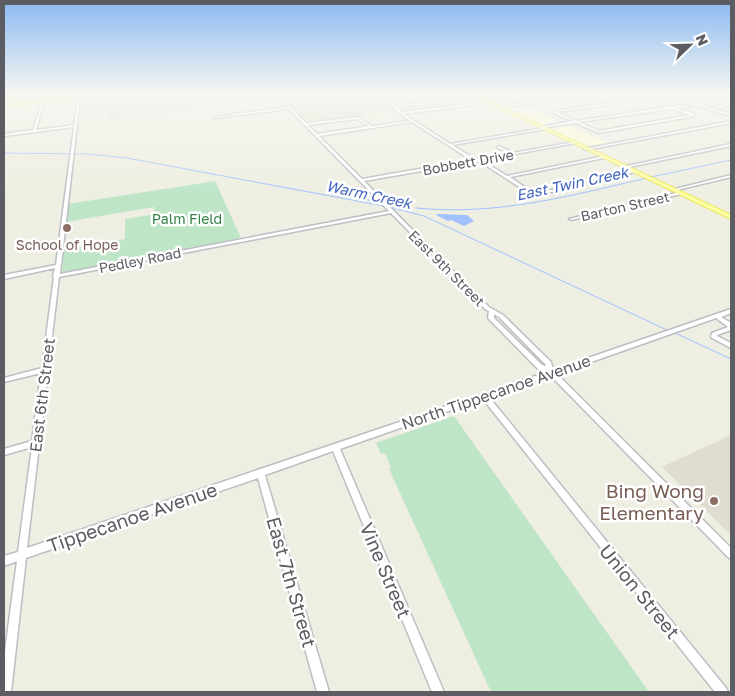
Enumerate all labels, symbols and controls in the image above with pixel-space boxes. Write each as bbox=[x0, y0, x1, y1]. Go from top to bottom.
north arrow bbox=[665, 20, 715, 70]
text: N bbox=[693, 32, 712, 48]
street label: Bobbett Drive bbox=[421, 146, 515, 178]
water label: East Twin Creek bbox=[514, 162, 631, 204]
water label: Warm Creek bbox=[325, 176, 415, 212]
street label: Barton Street bbox=[579, 188, 671, 224]
park label: Palm Field bbox=[152, 210, 222, 227]
marker: School of Hope bbox=[61, 222, 73, 234]
street label: East 9th Street bbox=[405, 226, 489, 310]
place label: School of Hope bbox=[16, 236, 118, 253]
street label: Pedley Road bbox=[97, 244, 183, 276]
street label: East 6th Street bbox=[25, 337, 59, 453]
street label: North Tippecanoe Avenue bbox=[399, 350, 593, 434]
street label: Tippecanoe Avenue bbox=[44, 477, 220, 557]
place label: Bing Wong Elementary bbox=[599, 479, 704, 524]
marker: Bing Wong Elementary bbox=[708, 495, 720, 507]
street label: East 7th Street bbox=[262, 514, 322, 650]
street label: Vine Street bbox=[356, 519, 416, 621]
street label: Union Street bbox=[595, 539, 685, 643]

